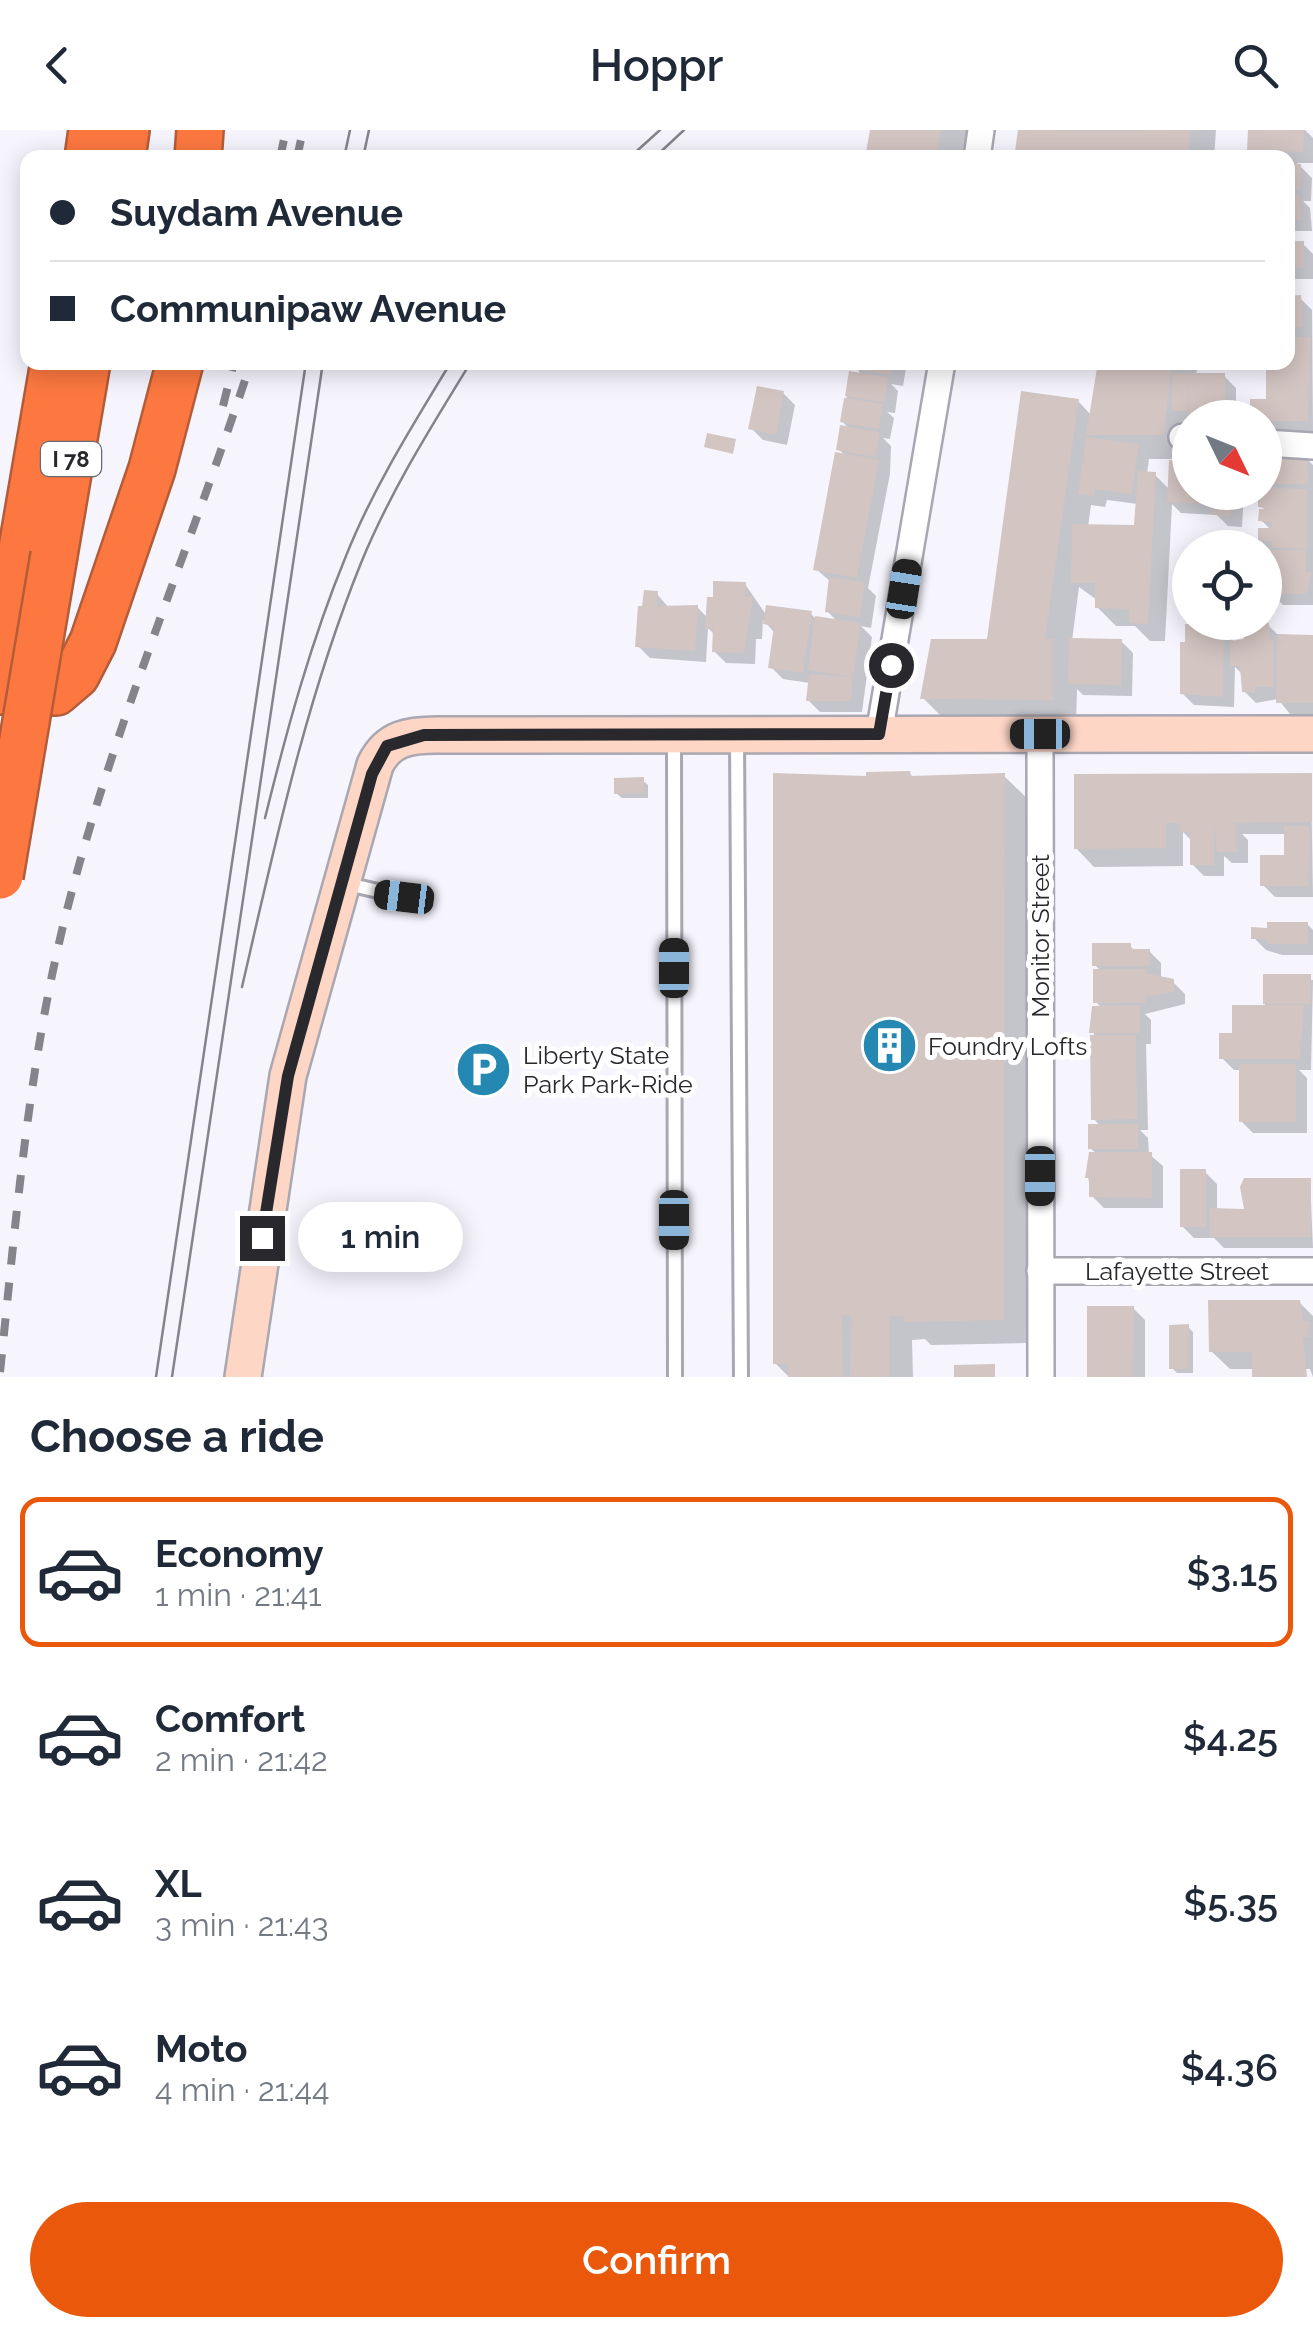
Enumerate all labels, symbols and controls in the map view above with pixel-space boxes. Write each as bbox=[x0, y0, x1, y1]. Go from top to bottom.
icon: back bbox=[30, 38, 85, 93]
icon: search bbox=[1228, 38, 1283, 93]
text: Hoppr bbox=[590, 39, 723, 92]
text: Suydam Avenue bbox=[110, 190, 403, 235]
text: Communipaw Avenue bbox=[110, 286, 506, 331]
north arrow bbox=[1172, 400, 1282, 510]
map controls bbox=[1172, 400, 1282, 640]
road number: I 78 bbox=[41, 442, 101, 476]
button: locate bbox=[1172, 530, 1282, 640]
car bbox=[884, 557, 924, 621]
route start bbox=[869, 643, 914, 688]
car bbox=[1010, 719, 1070, 749]
street label: Monitor Street bbox=[1025, 854, 1055, 1018]
car bbox=[372, 878, 436, 916]
car bbox=[659, 938, 689, 998]
building icon: Foundry Lofts bbox=[859, 1016, 919, 1076]
place label: Foundry Lofts bbox=[928, 1031, 1087, 1061]
parking icon: Liberty State Park Park-Ride bbox=[454, 1039, 514, 1099]
place label: Liberty State Park Park-Ride bbox=[523, 1040, 693, 1099]
car bbox=[1025, 1146, 1055, 1206]
car bbox=[659, 1190, 689, 1250]
callout: 1 min bbox=[297, 1203, 462, 1273]
route end bbox=[240, 1216, 285, 1261]
text: 1 min bbox=[341, 1218, 420, 1255]
street label: Lafayette Street bbox=[1085, 1256, 1270, 1286]
text: Choose a ride bbox=[30, 1410, 324, 1463]
icon: car bbox=[35, 1527, 125, 1617]
text: Economy bbox=[155, 1531, 324, 1576]
text: $3.15 bbox=[1186, 1550, 1278, 1595]
text: 1 min · 21:41 bbox=[155, 1576, 322, 1613]
icon: car bbox=[35, 1692, 125, 1782]
text: Comfort bbox=[155, 1696, 305, 1741]
text: $4.25 bbox=[1183, 1715, 1278, 1760]
text: 2 min · 21:42 bbox=[155, 1741, 328, 1778]
icon: car bbox=[35, 1857, 125, 1947]
text: XL bbox=[155, 1861, 202, 1906]
text: $5.35 bbox=[1183, 1880, 1278, 1925]
text: 3 min · 21:43 bbox=[155, 1906, 329, 1943]
icon: car bbox=[35, 2022, 125, 2112]
text: Moto bbox=[155, 2026, 248, 2071]
text: $4.36 bbox=[1181, 2045, 1278, 2090]
text: 4 min · 21:44 bbox=[155, 2071, 329, 2108]
button: Confirm bbox=[30, 2202, 1283, 2317]

